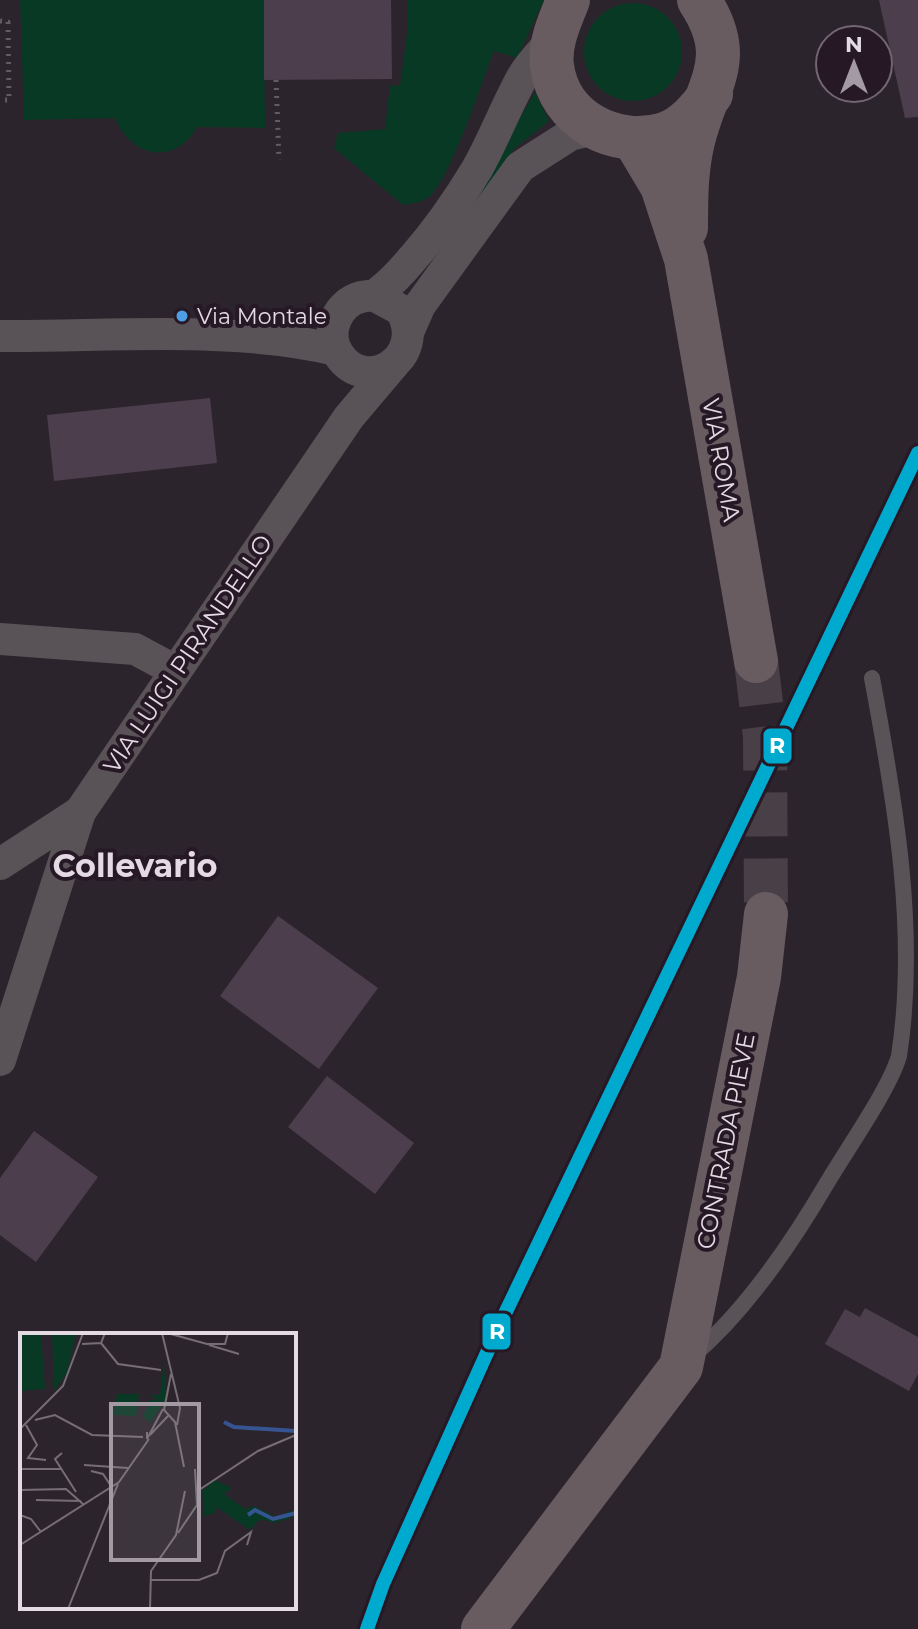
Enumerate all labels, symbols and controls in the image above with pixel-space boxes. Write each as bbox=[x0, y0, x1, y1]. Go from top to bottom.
north arrow bbox=[814, 24, 894, 104]
text: N bbox=[845, 31, 863, 58]
place label: Via Montale bbox=[197, 303, 327, 330]
marker: Via Montale bbox=[174, 308, 190, 324]
street label: VIA ROMA bbox=[696, 396, 747, 525]
street label: VIA LUIGI PIRANDELLO bbox=[97, 529, 278, 779]
line badge: R bbox=[762, 727, 793, 765]
text: R bbox=[769, 732, 785, 759]
district label: Collevario bbox=[52, 846, 218, 885]
street label: CONTRADA PIEVE bbox=[690, 1030, 761, 1252]
line badge: R bbox=[481, 1312, 512, 1351]
text: R bbox=[489, 1318, 505, 1345]
inset map bbox=[20, 1333, 296, 1609]

